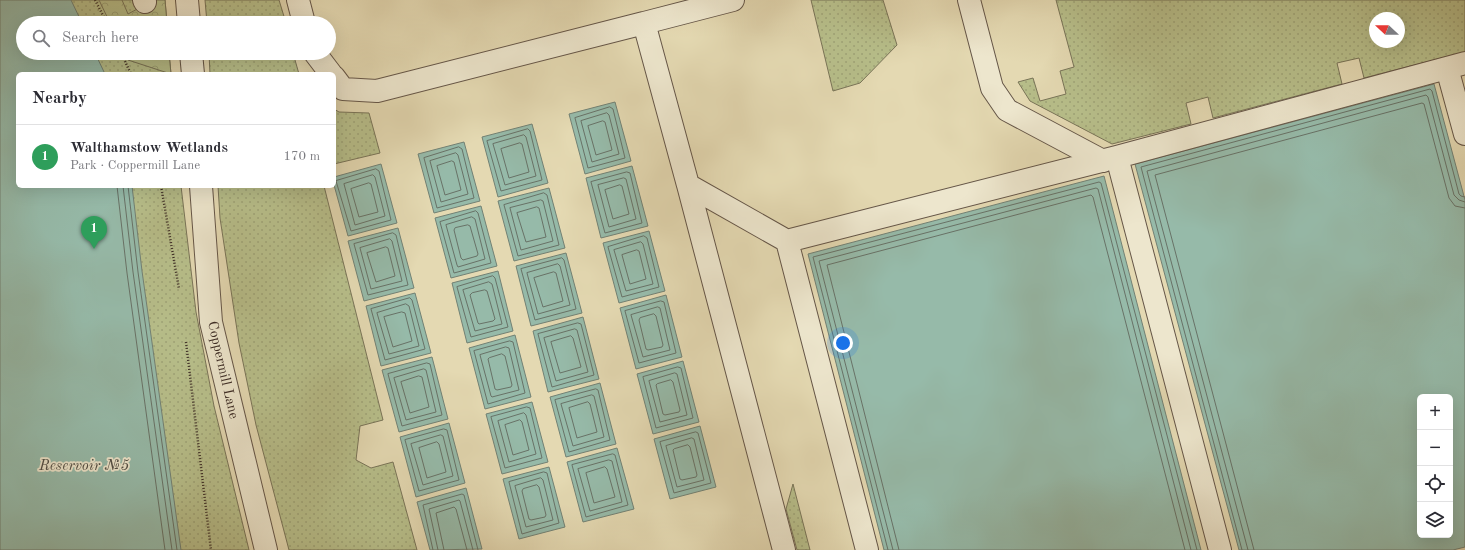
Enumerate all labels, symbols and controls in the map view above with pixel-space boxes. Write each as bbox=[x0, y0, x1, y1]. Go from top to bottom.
north arrow bbox=[1369, 12, 1405, 48]
search box bbox=[16, 16, 336, 60]
icon: search bbox=[30, 27, 52, 49]
text: Search here bbox=[62, 31, 139, 46]
text: Nearby bbox=[32, 90, 87, 107]
text: Walthamstow Wetlands bbox=[70, 141, 228, 156]
text: 1 bbox=[41, 150, 49, 163]
text: 170 m bbox=[283, 150, 320, 163]
text: Park · Coppermill Lane bbox=[70, 159, 200, 172]
pin: 1 bbox=[81, 216, 107, 249]
street label: Coppermill Lane bbox=[205, 320, 241, 420]
your location bbox=[833, 333, 853, 353]
map controls bbox=[1417, 394, 1453, 538]
button: + bbox=[1417, 394, 1453, 430]
button: − bbox=[1417, 430, 1453, 466]
water label: Reservoir №5 bbox=[38, 458, 129, 474]
button: locate bbox=[1417, 466, 1453, 502]
button: layers bbox=[1417, 502, 1453, 538]

